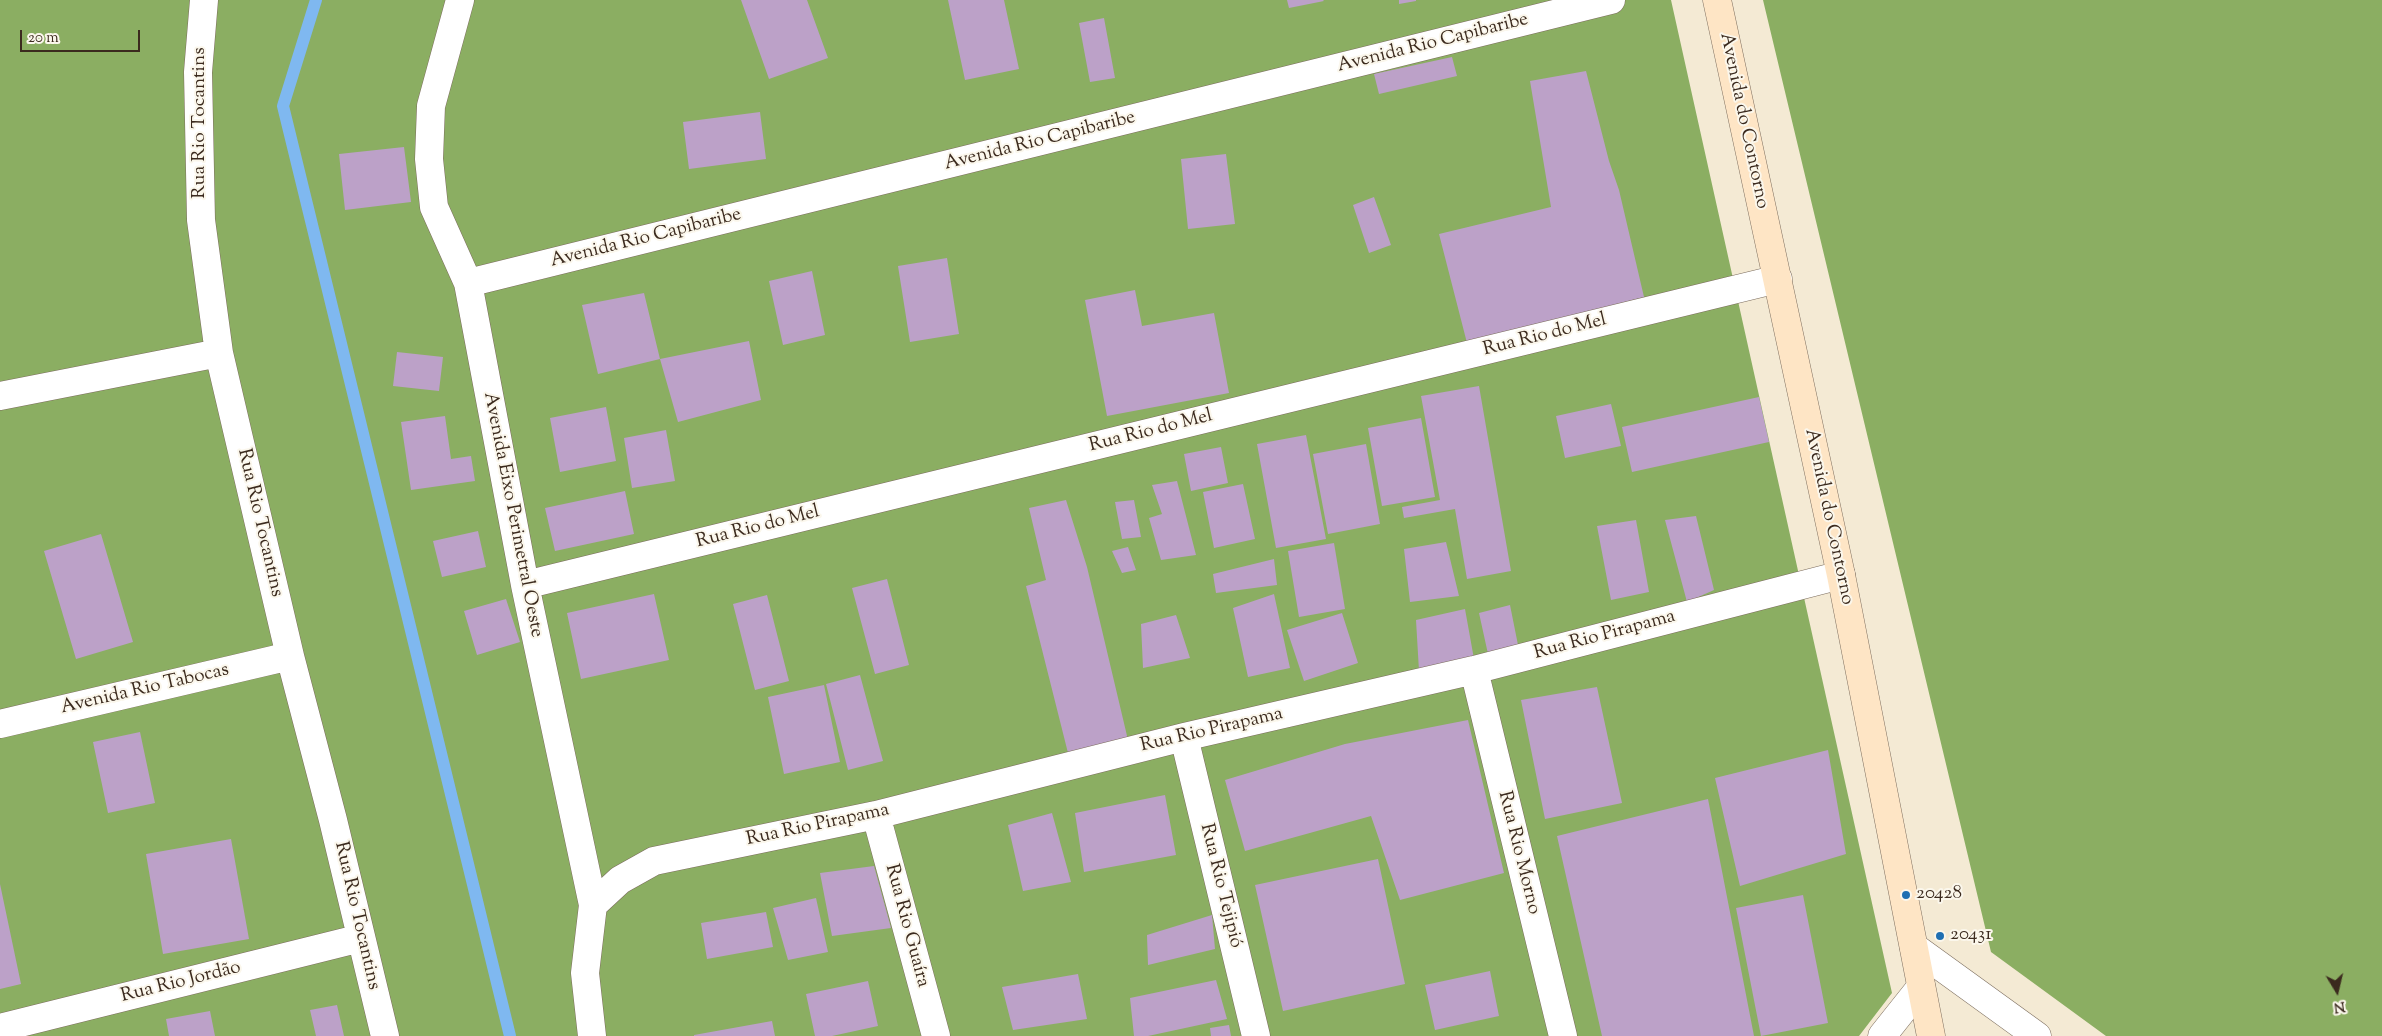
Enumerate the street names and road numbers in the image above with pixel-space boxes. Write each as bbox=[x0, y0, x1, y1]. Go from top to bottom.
street label: Avenida Rio Capibaribe bbox=[1335, 9, 1531, 79]
street label: Avenida do Contorno bbox=[1713, 31, 1773, 211]
street label: Rua Rio Tocantins bbox=[190, 47, 212, 199]
street label: Avenida Rio Capibaribe bbox=[942, 107, 1138, 177]
street label: Avenida Rio Capibaribe bbox=[548, 204, 744, 274]
street label: Rua Rio do Mel bbox=[1481, 310, 1609, 362]
street label: Avenida Eixo Perimetral Oeste bbox=[477, 390, 547, 640]
street label: Rua Rio do Mel bbox=[1087, 406, 1215, 458]
street label: Avenida do Contorno bbox=[1798, 427, 1858, 607]
street label: Rua Rio Tocantins bbox=[231, 447, 287, 599]
street label: Rua Rio do Mel bbox=[694, 502, 822, 554]
street label: Rua Rio Pirapama bbox=[1532, 606, 1678, 666]
street label: Avenida Rio Tabocas bbox=[59, 660, 231, 720]
street label: Rua Rio Pirapama bbox=[1139, 704, 1285, 758]
street label: Rua Rio Morno bbox=[1492, 789, 1544, 917]
street label: Rua Rio Pirapama bbox=[744, 800, 892, 852]
street label: Rua Rio Tejipió bbox=[1194, 821, 1246, 951]
street label: Rua Rio Tocantins bbox=[328, 840, 384, 992]
street label: Rua Rio Guaíra bbox=[879, 862, 933, 990]
street label: Rua Rio Jordão bbox=[119, 957, 243, 1009]

